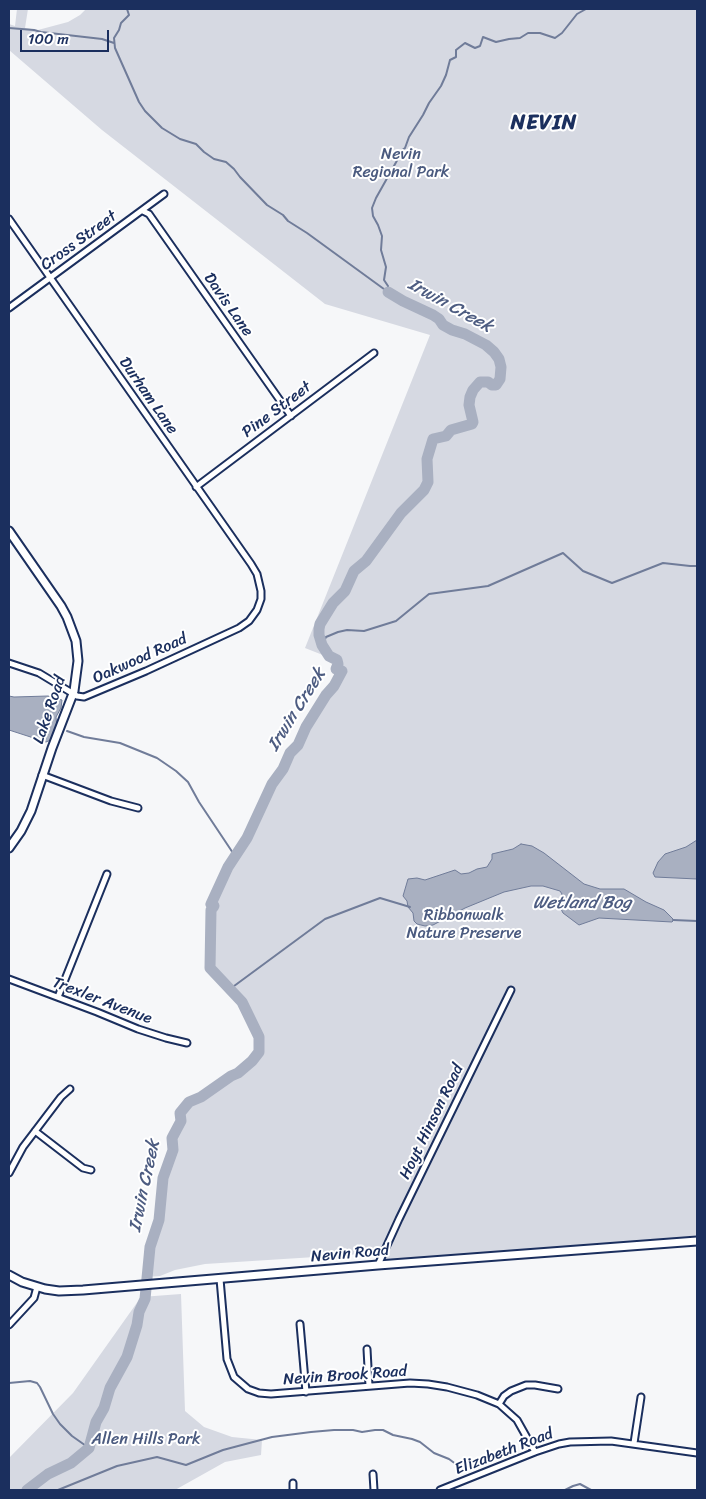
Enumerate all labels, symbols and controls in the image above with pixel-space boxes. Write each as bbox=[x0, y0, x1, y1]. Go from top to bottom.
scale bar bbox=[22, 20, 111, 52]
text: 100 m bbox=[28, 26, 69, 52]
district label: NEVIN bbox=[511, 111, 577, 137]
park label: Nevin Regional Park bbox=[353, 145, 449, 183]
street label: Cross Street bbox=[37, 207, 121, 275]
street label: Davis Lane bbox=[199, 269, 257, 341]
water label: Irwin Creek bbox=[404, 274, 496, 338]
street label: Durham Lane bbox=[114, 354, 182, 438]
street label: Pine Street bbox=[239, 378, 315, 442]
street label: Oakwood Road bbox=[90, 630, 190, 688]
water label: Irwin Creek bbox=[263, 665, 331, 755]
street label: Lake Road bbox=[29, 673, 71, 747]
water label: Wetland Bog bbox=[533, 892, 631, 914]
park label: Ribbonwalk Nature Preserve bbox=[407, 906, 521, 944]
street label: Trexler Avenue bbox=[50, 973, 154, 1029]
street label: Hoyt Hinson Road bbox=[396, 1061, 468, 1183]
water label: Irwin Creek bbox=[125, 1138, 165, 1234]
street label: Nevin Road bbox=[310, 1241, 390, 1267]
street label: Nevin Brook Road bbox=[283, 1362, 407, 1390]
street label: Elizabeth Road bbox=[452, 1424, 556, 1480]
park label: Allen Hills Park bbox=[91, 1430, 201, 1450]

